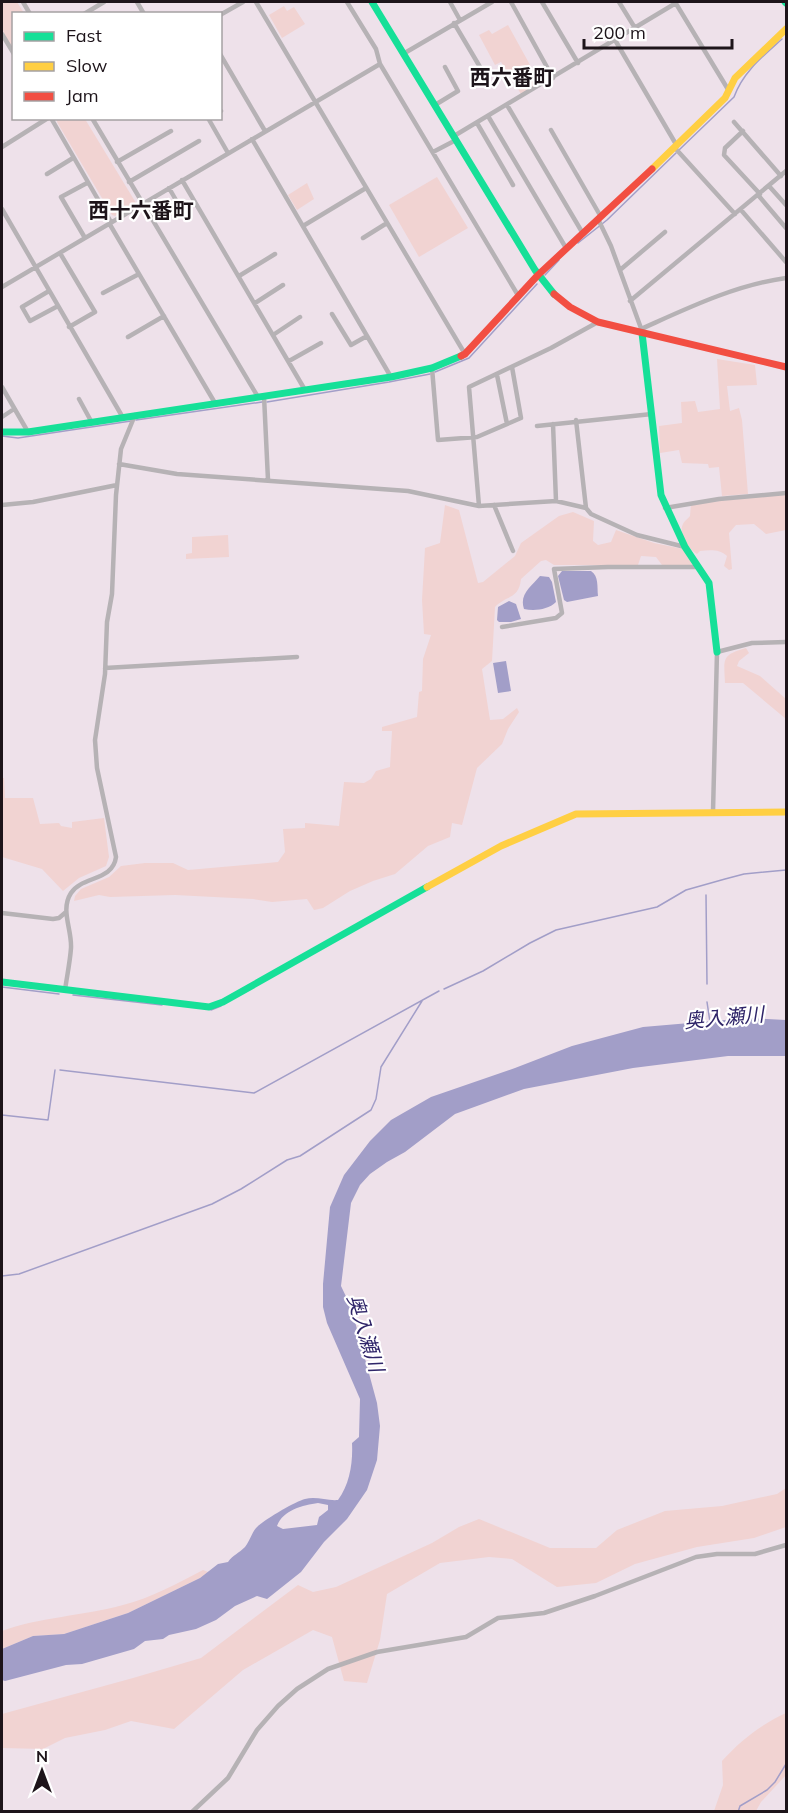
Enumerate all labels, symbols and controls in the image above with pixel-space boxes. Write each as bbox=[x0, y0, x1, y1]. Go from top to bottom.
legend bbox=[12, 12, 222, 120]
scale bar bbox=[584, 12, 732, 50]
text: 200 m bbox=[593, 21, 646, 44]
text: Fast bbox=[66, 24, 102, 47]
text: Slow bbox=[66, 54, 108, 77]
district label: 西六番町 bbox=[470, 64, 554, 90]
text: Jam bbox=[66, 84, 99, 107]
district label: 西十六番町 bbox=[89, 197, 194, 223]
water label: 奥入瀬川 bbox=[683, 1001, 767, 1033]
water label: 奥入瀬川 bbox=[342, 1291, 390, 1377]
north arrow bbox=[12, 1741, 72, 1801]
text: N bbox=[36, 1746, 48, 1766]

